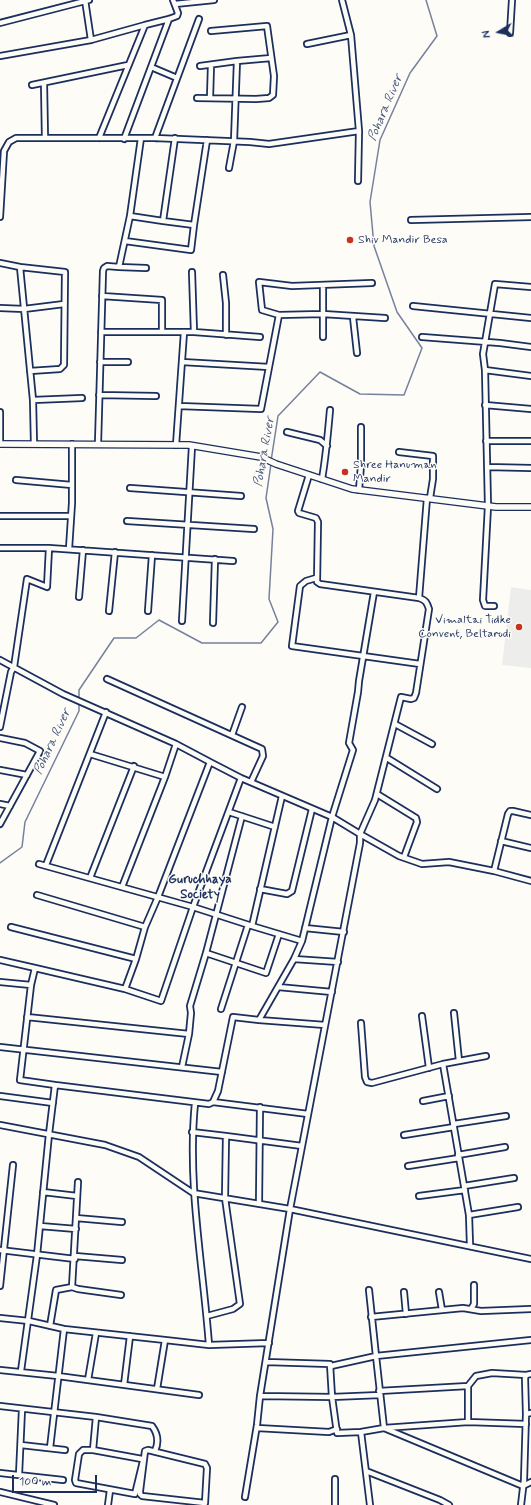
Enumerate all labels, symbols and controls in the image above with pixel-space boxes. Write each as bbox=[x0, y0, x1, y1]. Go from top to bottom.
north arrow bbox=[479, 12, 519, 52]
text: N bbox=[480, 29, 495, 39]
water label: Pohara River bbox=[365, 73, 407, 143]
place label: Shiv Mandir Besa bbox=[358, 233, 448, 247]
marker: Shiv Mandir Besa bbox=[345, 235, 355, 245]
water label: Pohara River bbox=[251, 416, 279, 488]
place label: Shree Hanuman Mandir bbox=[353, 458, 437, 486]
marker: Shree Hanuman Mandir bbox=[340, 467, 350, 477]
place label: Vimaltai Tidke Convent, Beltarodi bbox=[418, 613, 511, 641]
marker: Vimaltai Tidke Convent, Beltarodi bbox=[514, 622, 524, 632]
water label: Pohara River bbox=[31, 707, 75, 777]
district label: Guruchhaya Society bbox=[168, 872, 232, 903]
scale bar bbox=[14, 1467, 99, 1493]
text: 100 m bbox=[19, 1474, 51, 1490]

